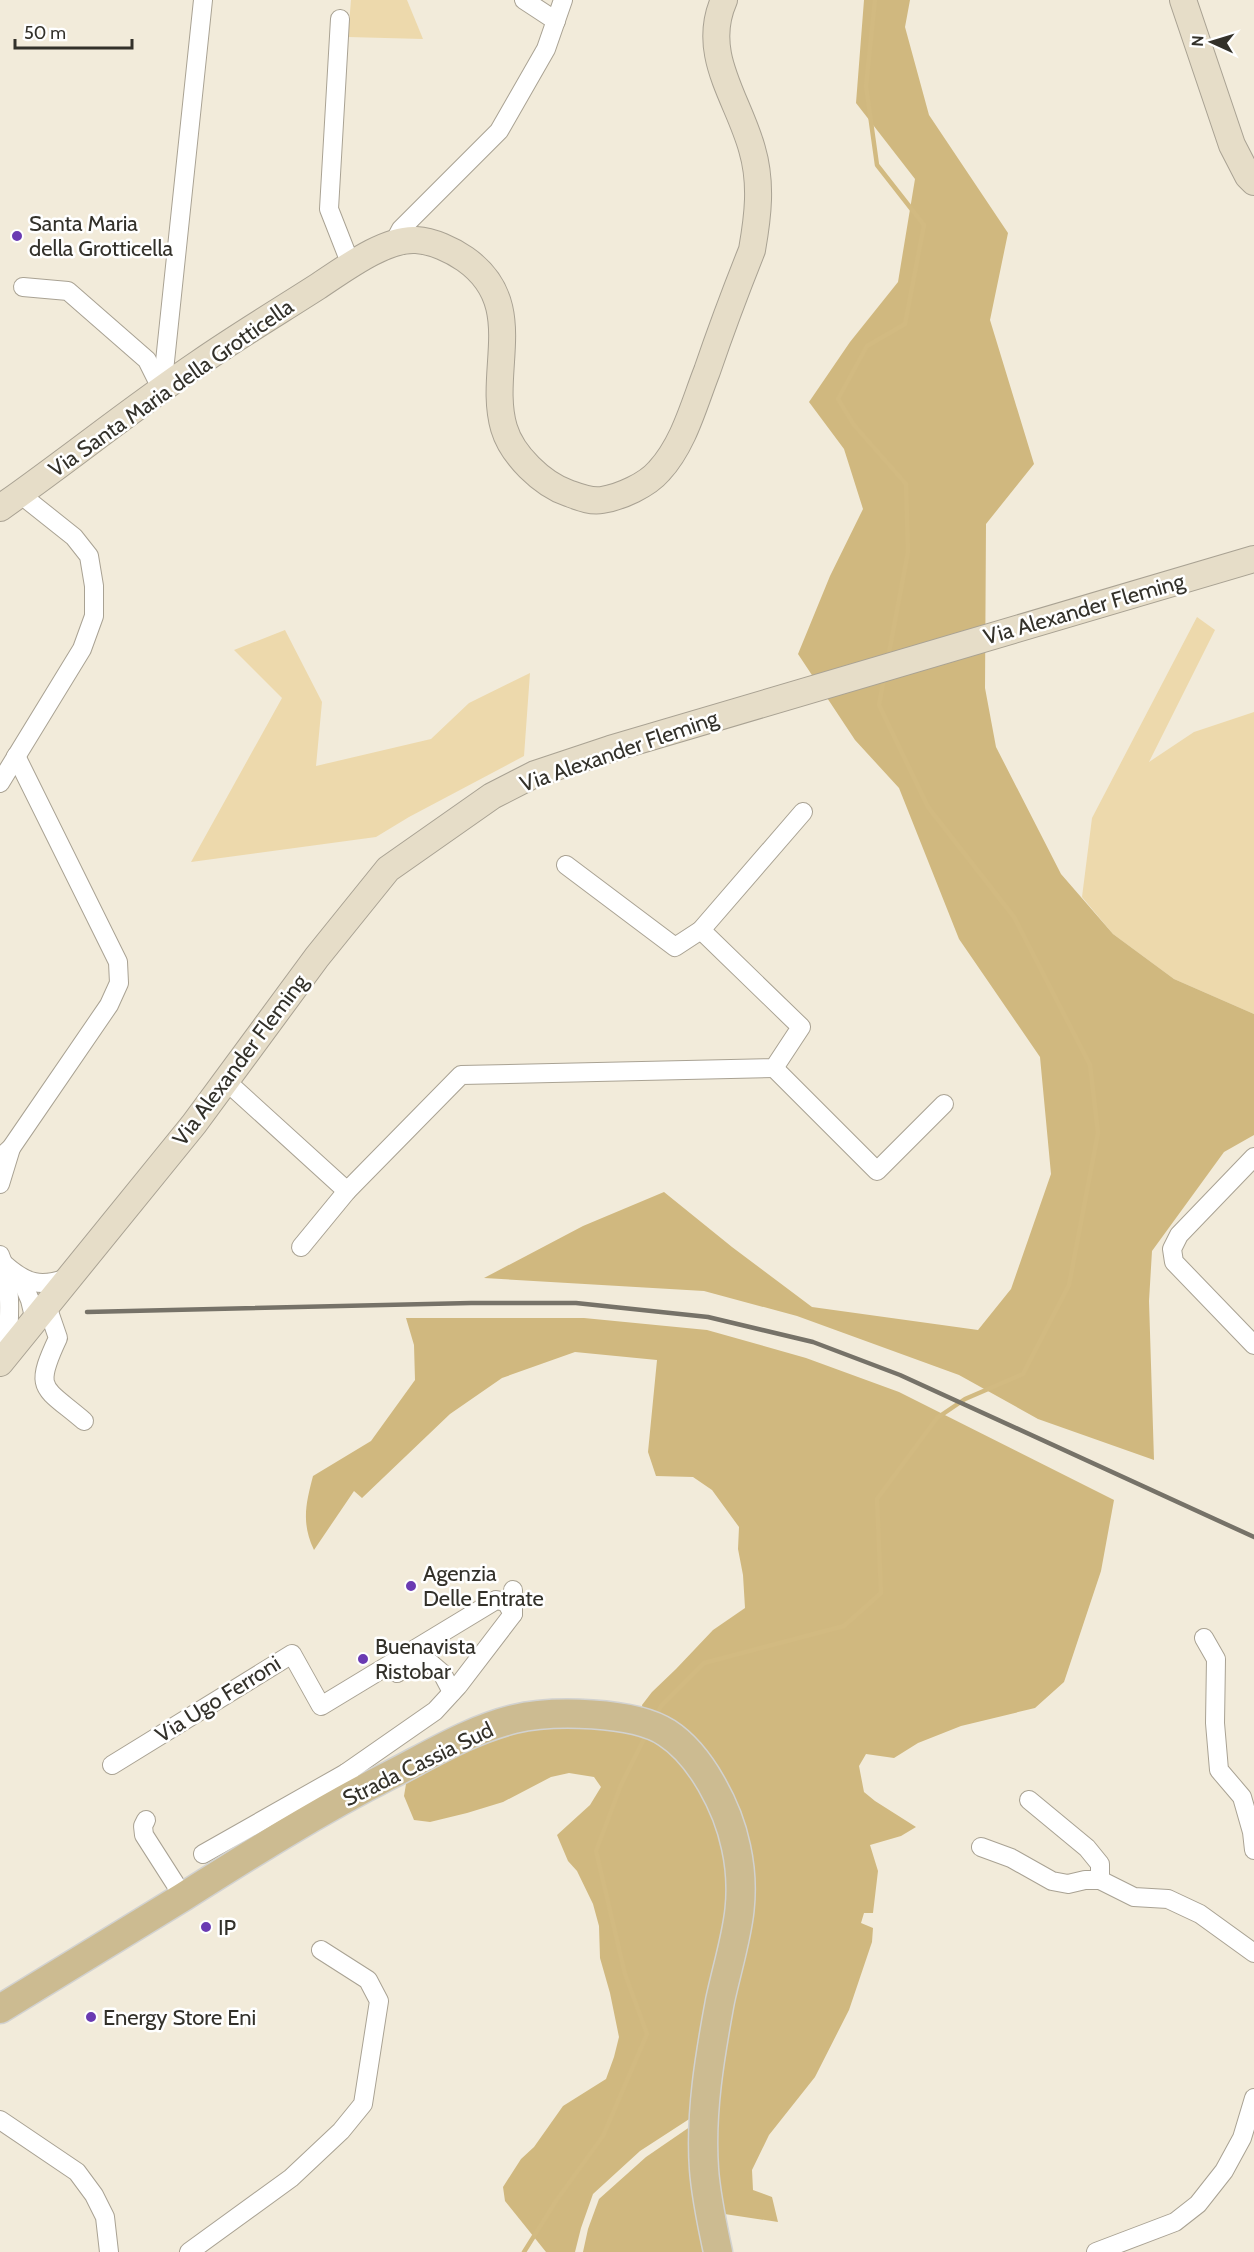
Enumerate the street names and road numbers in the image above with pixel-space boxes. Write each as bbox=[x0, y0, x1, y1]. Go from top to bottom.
street label: Via Santa Maria della Grotticella bbox=[43, 293, 299, 483]
street label: Via Alexander Fleming bbox=[980, 567, 1189, 651]
street label: Via Alexander Fleming bbox=[516, 704, 723, 798]
street label: Via Alexander Fleming bbox=[167, 968, 314, 1151]
street label: Via Ugo Ferroni bbox=[150, 1650, 286, 1748]
street label: Strada Cassia Sud bbox=[338, 1716, 498, 1812]

